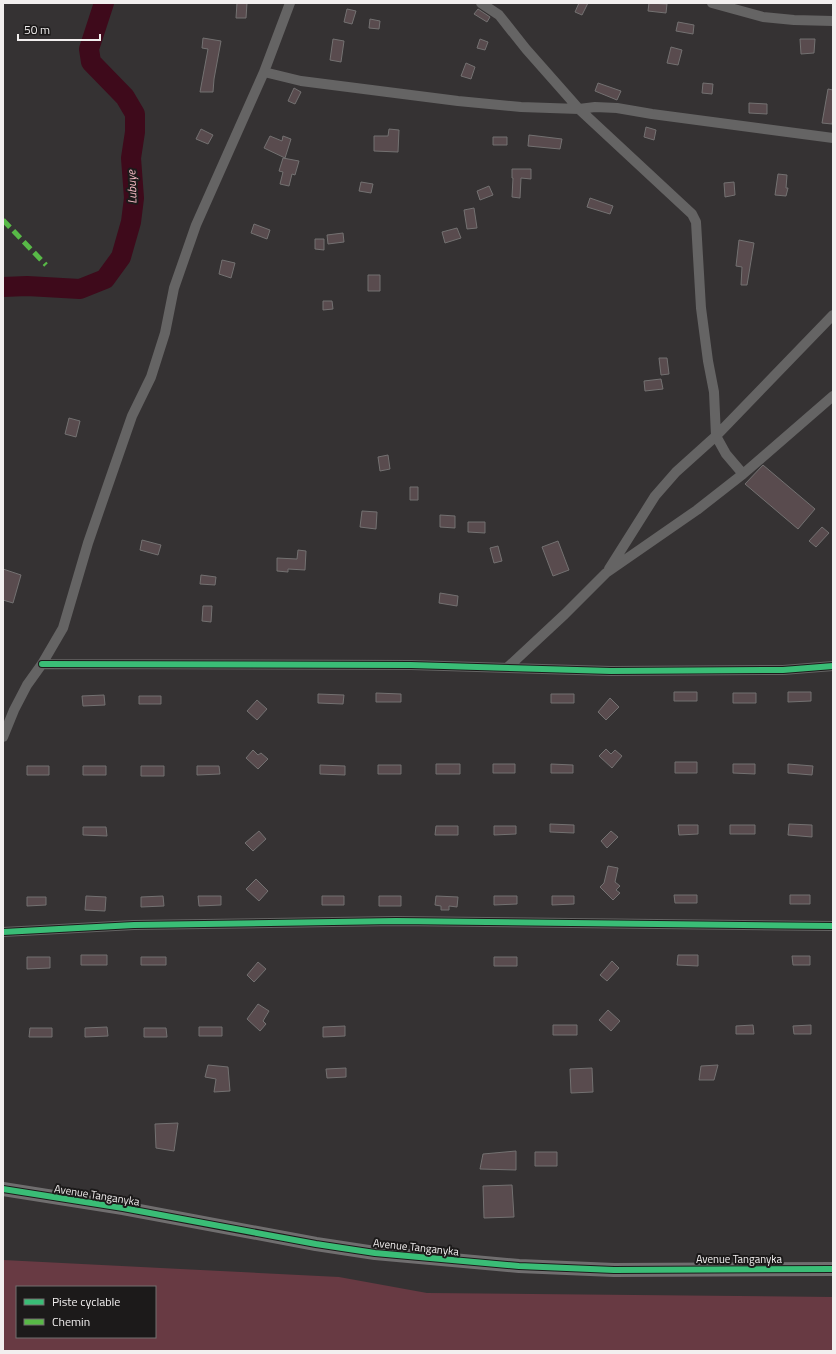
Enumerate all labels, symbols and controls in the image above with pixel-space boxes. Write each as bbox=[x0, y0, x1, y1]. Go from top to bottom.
scale bar bbox=[18, 16, 100, 42]
text: 50 m bbox=[24, 20, 50, 39]
water label: Lubuye bbox=[121, 168, 142, 204]
street label: Avenue Tanganyka bbox=[53, 1180, 141, 1210]
street label: Avenue Tanganyka bbox=[372, 1235, 460, 1260]
street label: Avenue Tanganyka bbox=[696, 1251, 783, 1267]
legend bbox=[16, 1286, 156, 1338]
text: Piste cyclable bbox=[52, 1292, 120, 1311]
text: Chemin bbox=[52, 1312, 90, 1331]

